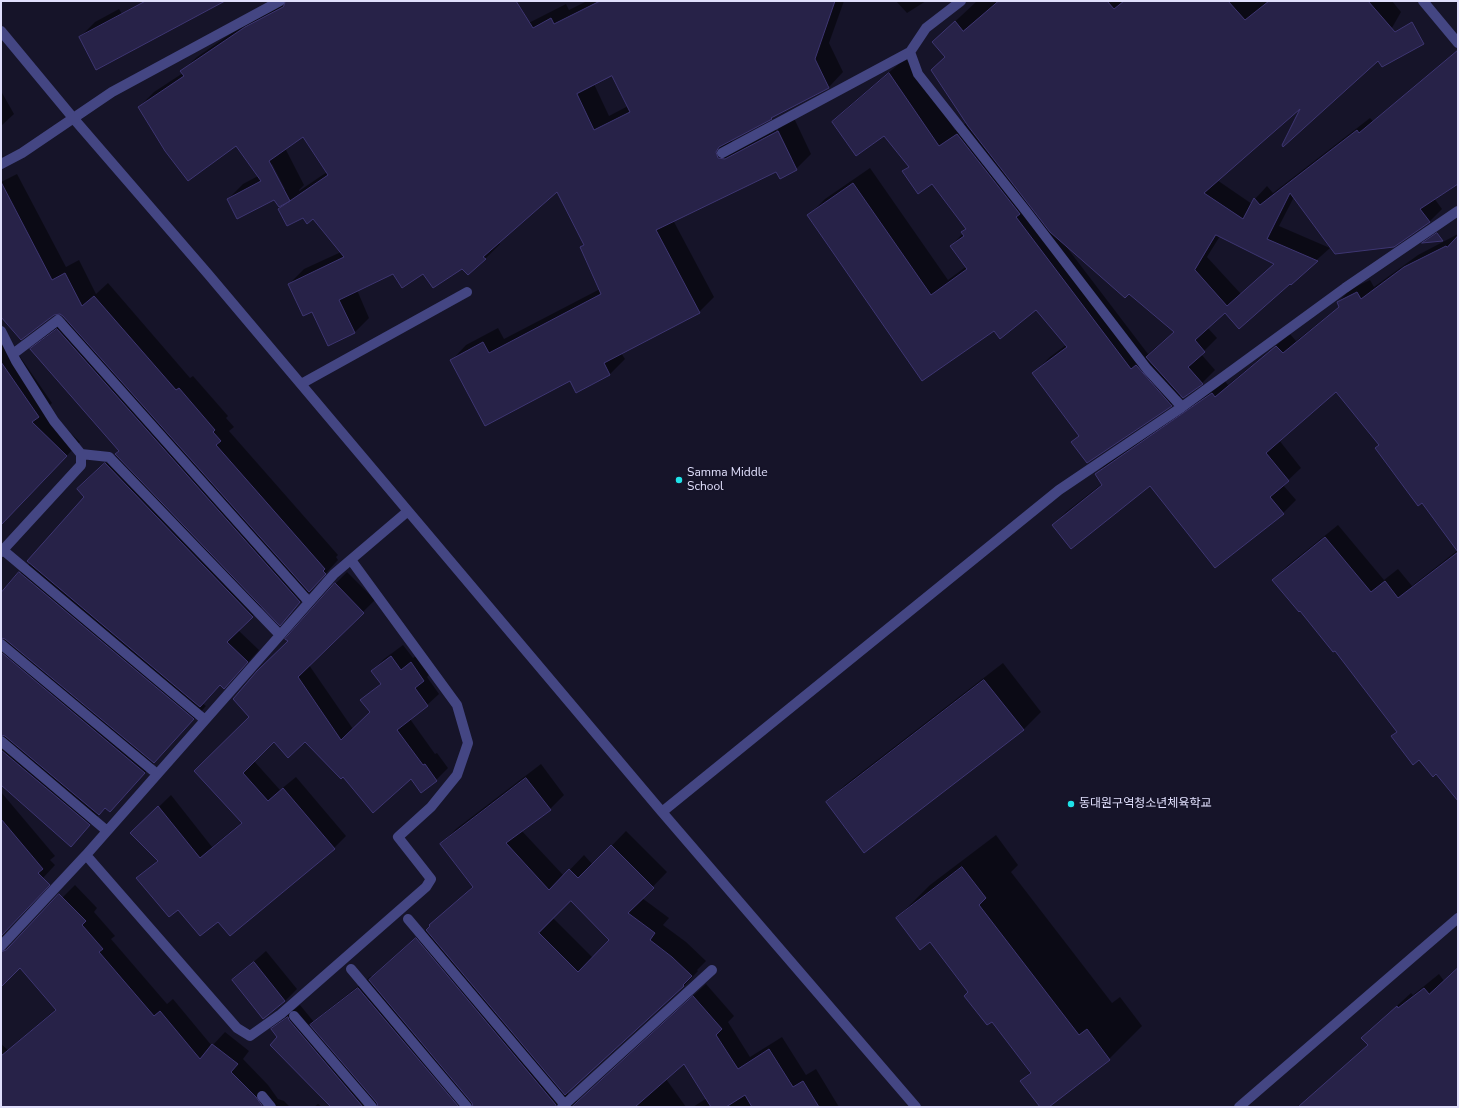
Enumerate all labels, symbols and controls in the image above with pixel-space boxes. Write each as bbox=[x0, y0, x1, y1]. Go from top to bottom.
place label: Samma Middle School bbox=[687, 466, 768, 494]
marker: Samma Middle School bbox=[674, 475, 684, 485]
place label: 동대원구역청소년체육학교 bbox=[1079, 797, 1211, 811]
marker: 동대원구역청소년체육학교 bbox=[1066, 799, 1076, 809]

